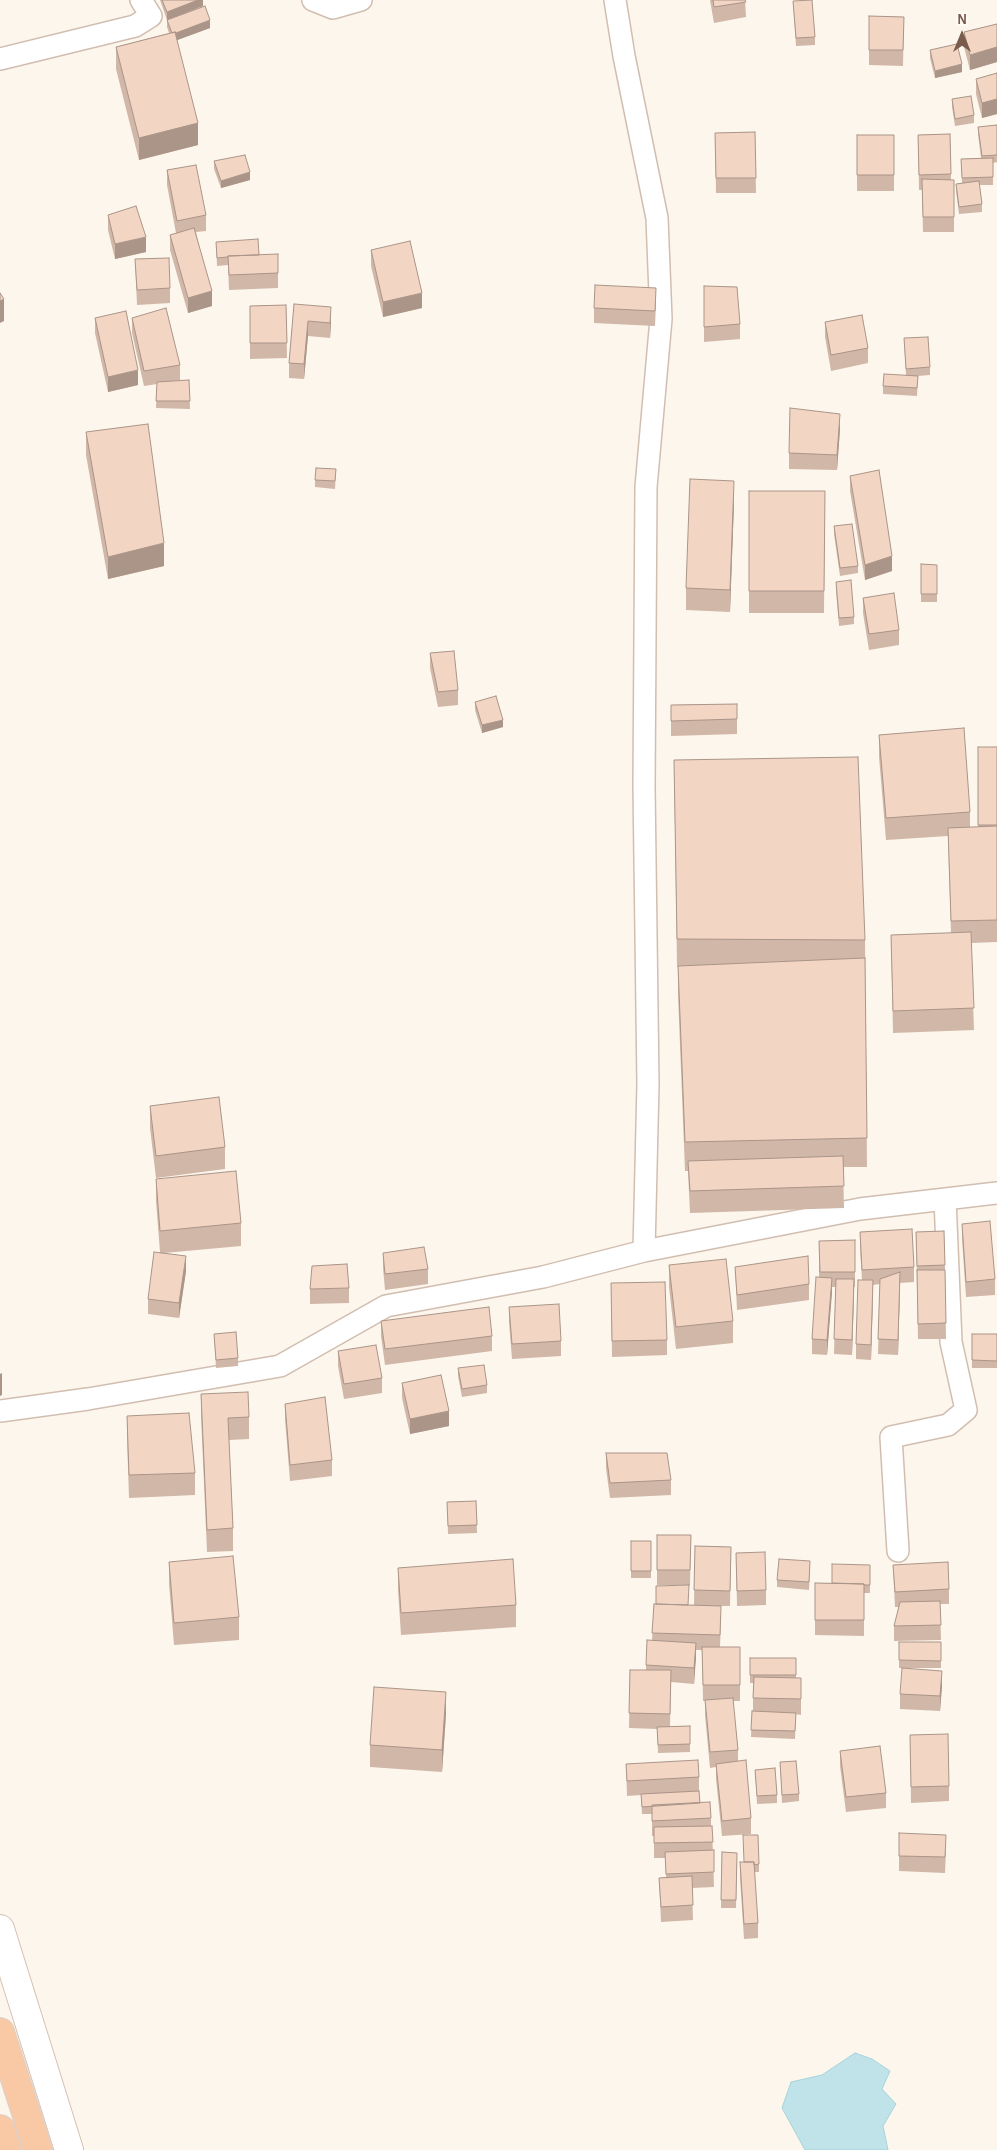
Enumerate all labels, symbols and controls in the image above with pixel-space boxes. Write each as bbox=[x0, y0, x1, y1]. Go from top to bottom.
north arrow bbox=[937, 10, 987, 60]
text: N bbox=[957, 13, 967, 27]

